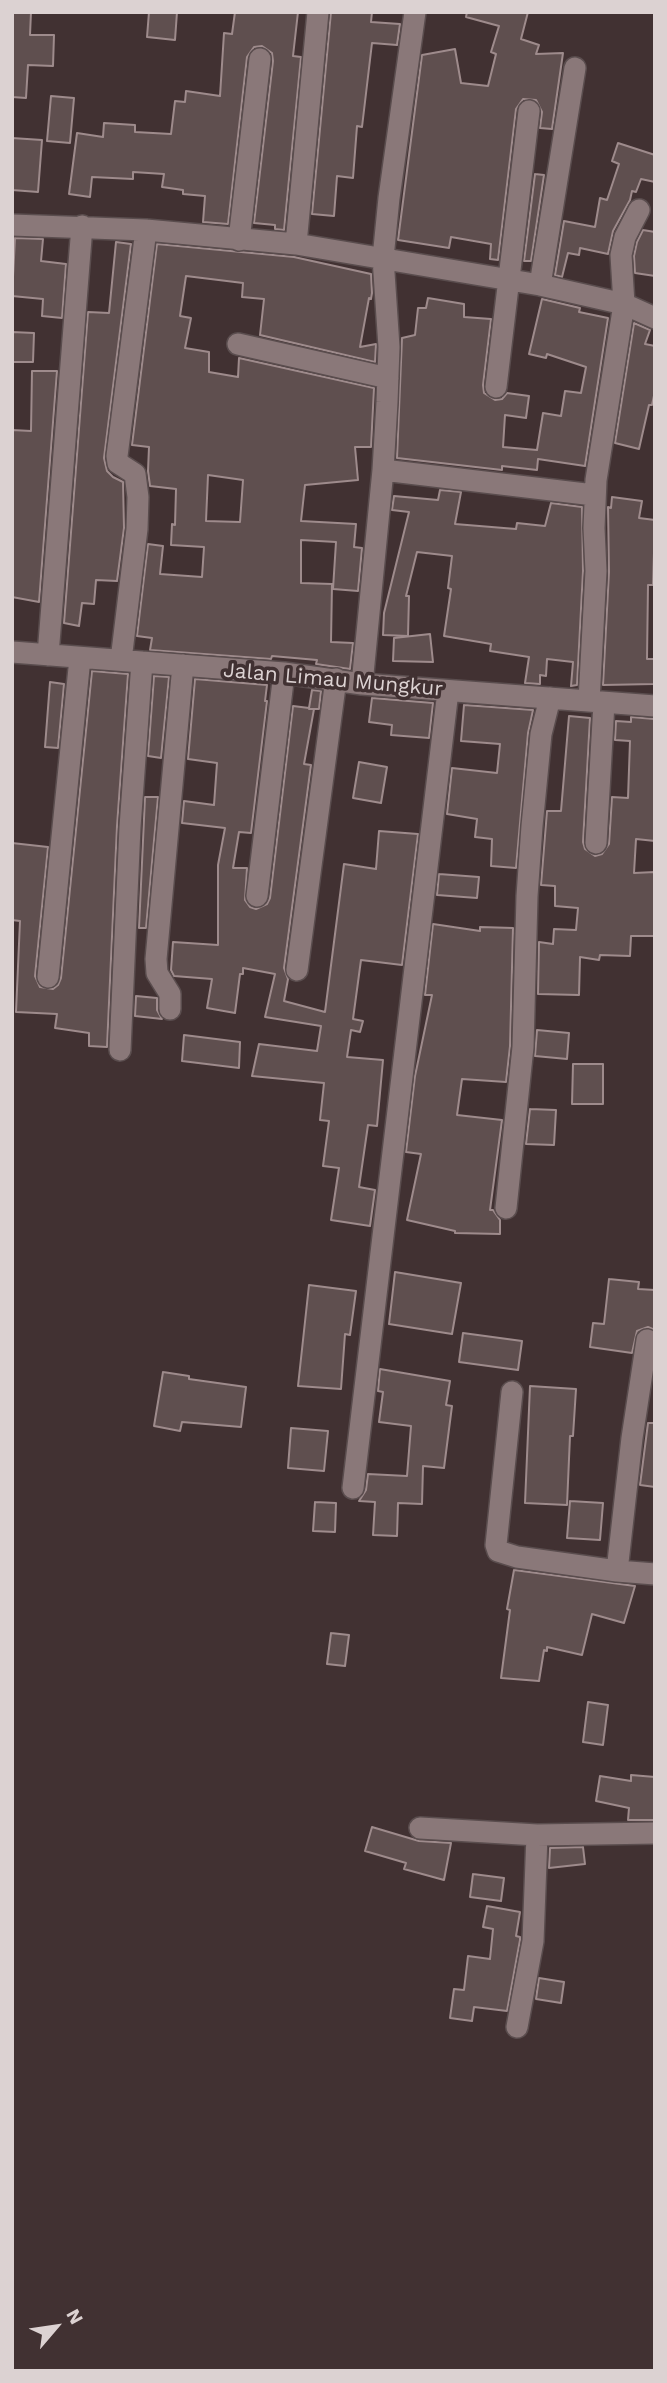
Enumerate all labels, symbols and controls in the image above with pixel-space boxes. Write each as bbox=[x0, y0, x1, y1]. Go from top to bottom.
street label: Jalan Limau Mungkur bbox=[222, 658, 444, 702]
north arrow bbox=[21, 2292, 91, 2362]
text: N bbox=[61, 2305, 88, 2328]

